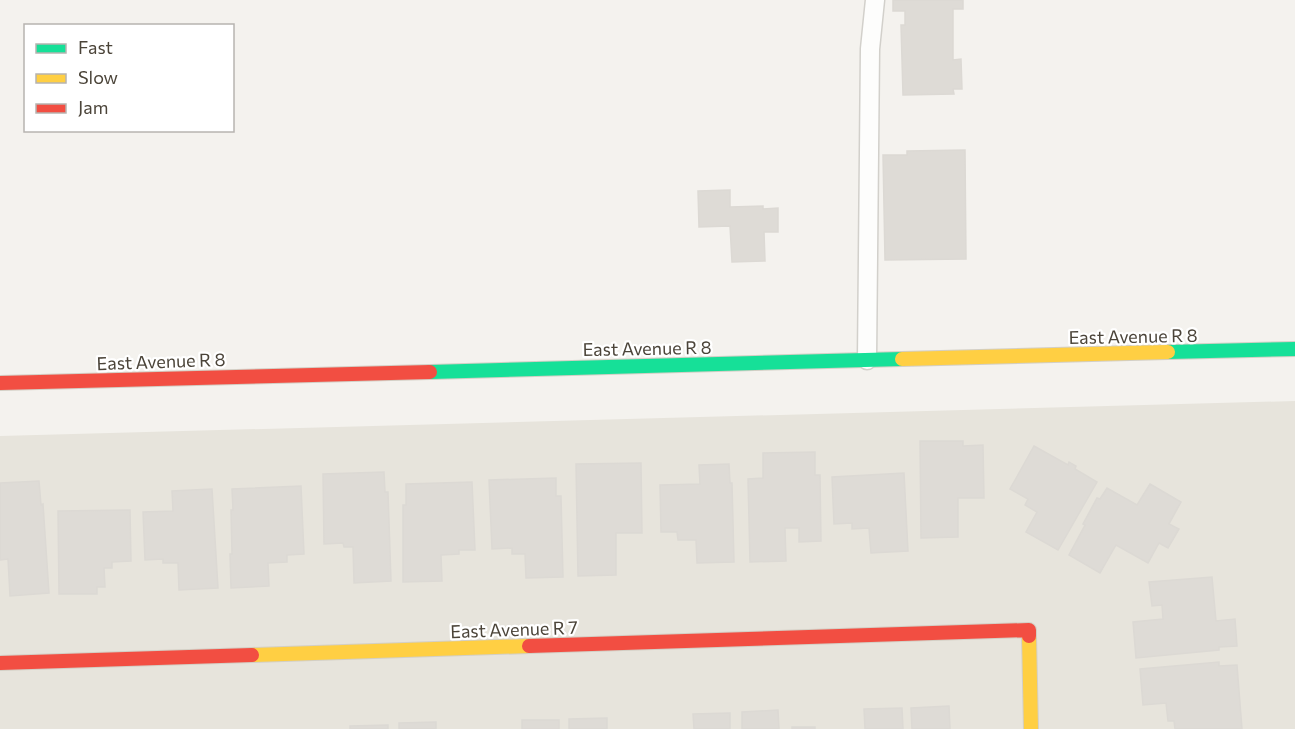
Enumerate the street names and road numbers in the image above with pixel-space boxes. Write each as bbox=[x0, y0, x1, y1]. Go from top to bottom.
street label: East Avenue R 8 bbox=[1068, 324, 1198, 348]
street label: East Avenue R 8 bbox=[582, 336, 712, 360]
street label: East Avenue R 8 bbox=[96, 348, 226, 374]
street label: East Avenue R 7 bbox=[450, 616, 578, 642]

